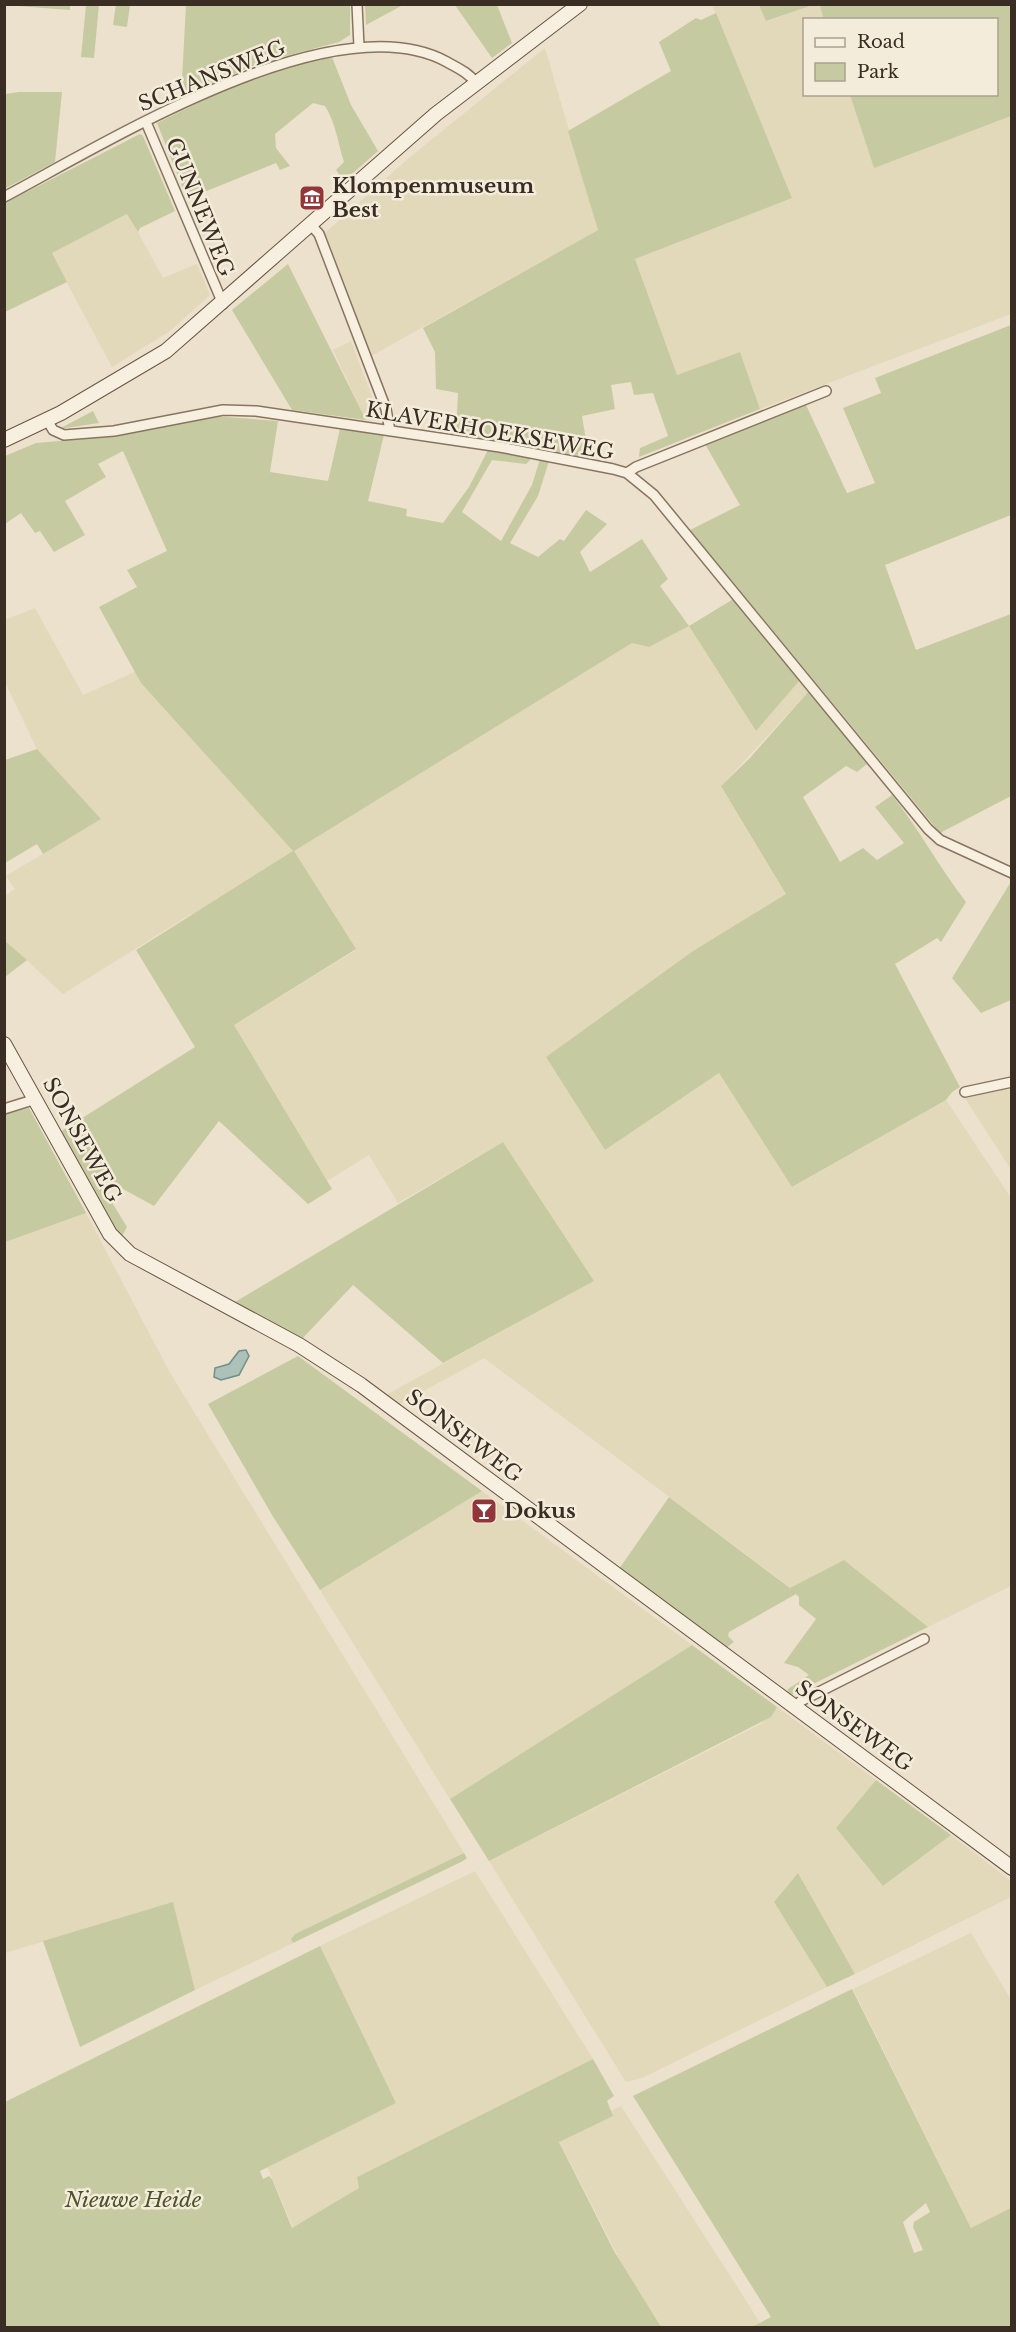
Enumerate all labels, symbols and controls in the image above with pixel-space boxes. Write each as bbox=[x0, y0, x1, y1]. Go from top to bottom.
legend bbox=[803, 18, 998, 96]
text: Road bbox=[857, 31, 905, 53]
street label: SCHANSWEG bbox=[135, 35, 289, 117]
text: Park bbox=[857, 61, 899, 83]
street label: GUNNEWEG bbox=[160, 134, 240, 280]
place label: Klompenmuseum Best bbox=[332, 173, 534, 223]
museum icon: Klompenmuseum Best bbox=[297, 183, 327, 213]
street label: KLAVERHOEKSEWEG bbox=[364, 396, 616, 466]
street label: SONSEWEG bbox=[37, 1073, 127, 1207]
street label: SONSEWEG bbox=[401, 1384, 527, 1488]
bar icon: Dokus bbox=[469, 1496, 499, 1526]
place label: Dokus bbox=[504, 1498, 576, 1524]
street label: SONSEWEG bbox=[790, 1675, 918, 1777]
park label: Nieuwe Heide bbox=[64, 2187, 202, 2213]

